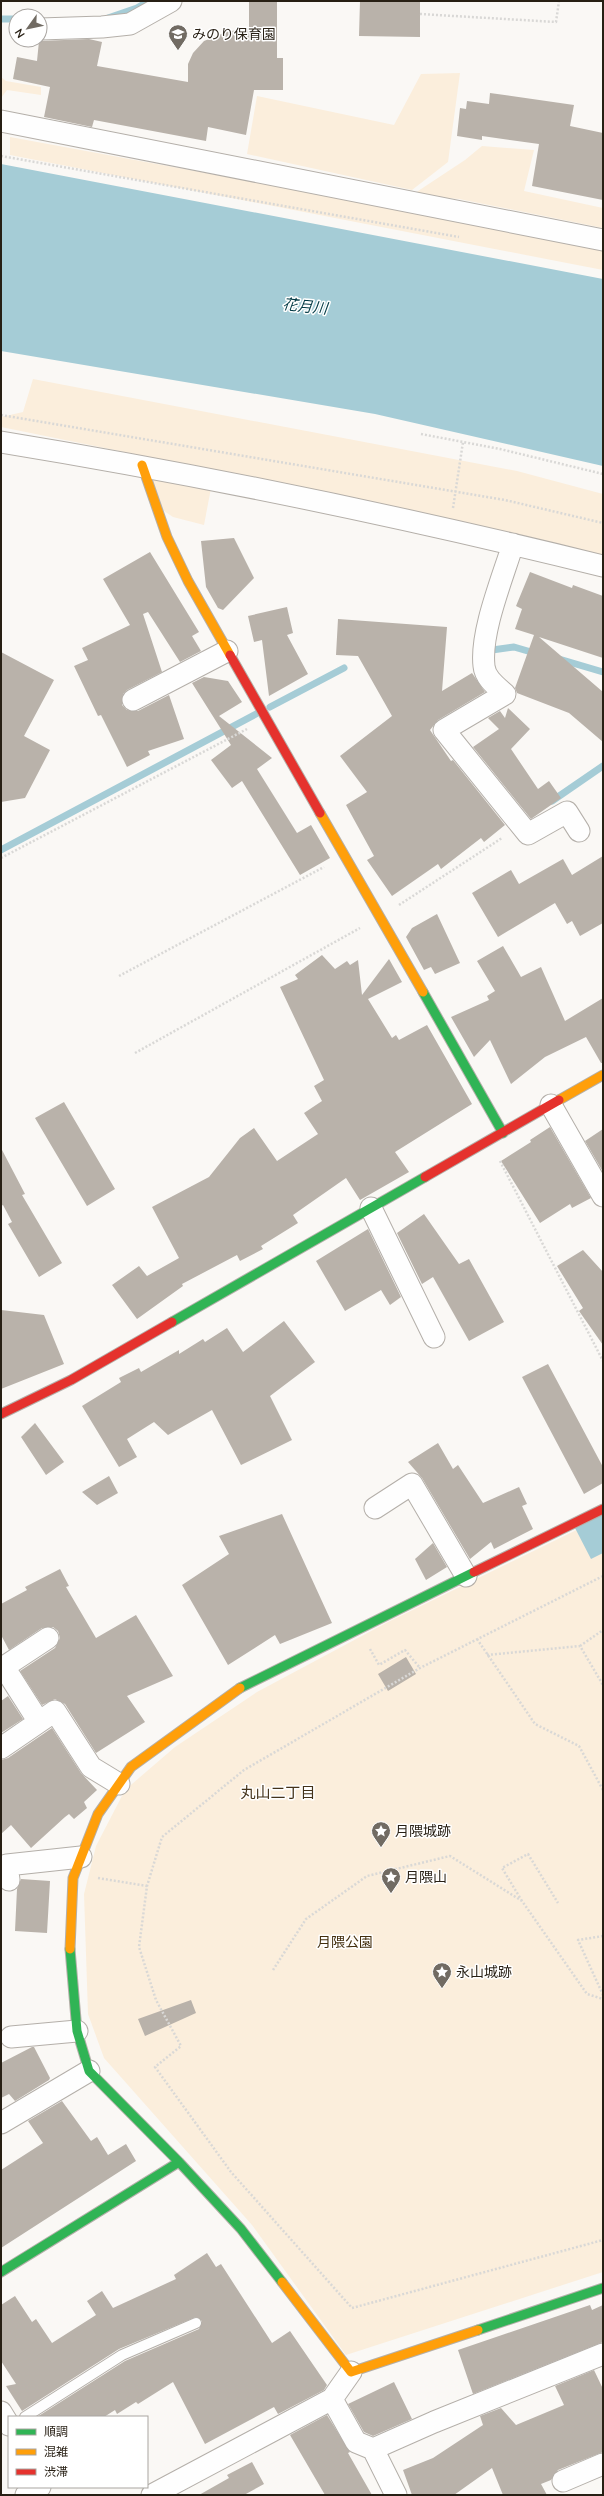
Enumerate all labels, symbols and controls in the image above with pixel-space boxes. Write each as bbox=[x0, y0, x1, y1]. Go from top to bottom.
north arrow bbox=[8, 8, 48, 48]
school or university icon: みのり保育園 bbox=[167, 23, 189, 51]
place label: みのり保育園 bbox=[192, 25, 276, 43]
text: N bbox=[11, 26, 28, 41]
water label: 花月川 bbox=[282, 294, 330, 318]
district label: 丸山二丁目 bbox=[240, 1783, 316, 1802]
place icon: 月隈城跡 bbox=[370, 1820, 392, 1848]
place label: 月隈城跡 bbox=[395, 1822, 451, 1840]
place icon: 月隈山 bbox=[380, 1866, 402, 1894]
place label: 月隈山 bbox=[405, 1868, 447, 1886]
park label: 月隈公園 bbox=[317, 1933, 373, 1951]
place icon: 永山城跡 bbox=[431, 1961, 453, 1989]
place label: 永山城跡 bbox=[456, 1963, 512, 1981]
legend bbox=[8, 2416, 148, 2488]
text: 順調 bbox=[44, 2424, 68, 2439]
text: 混雑 bbox=[44, 2444, 68, 2459]
text: 渋滞 bbox=[44, 2464, 68, 2479]

